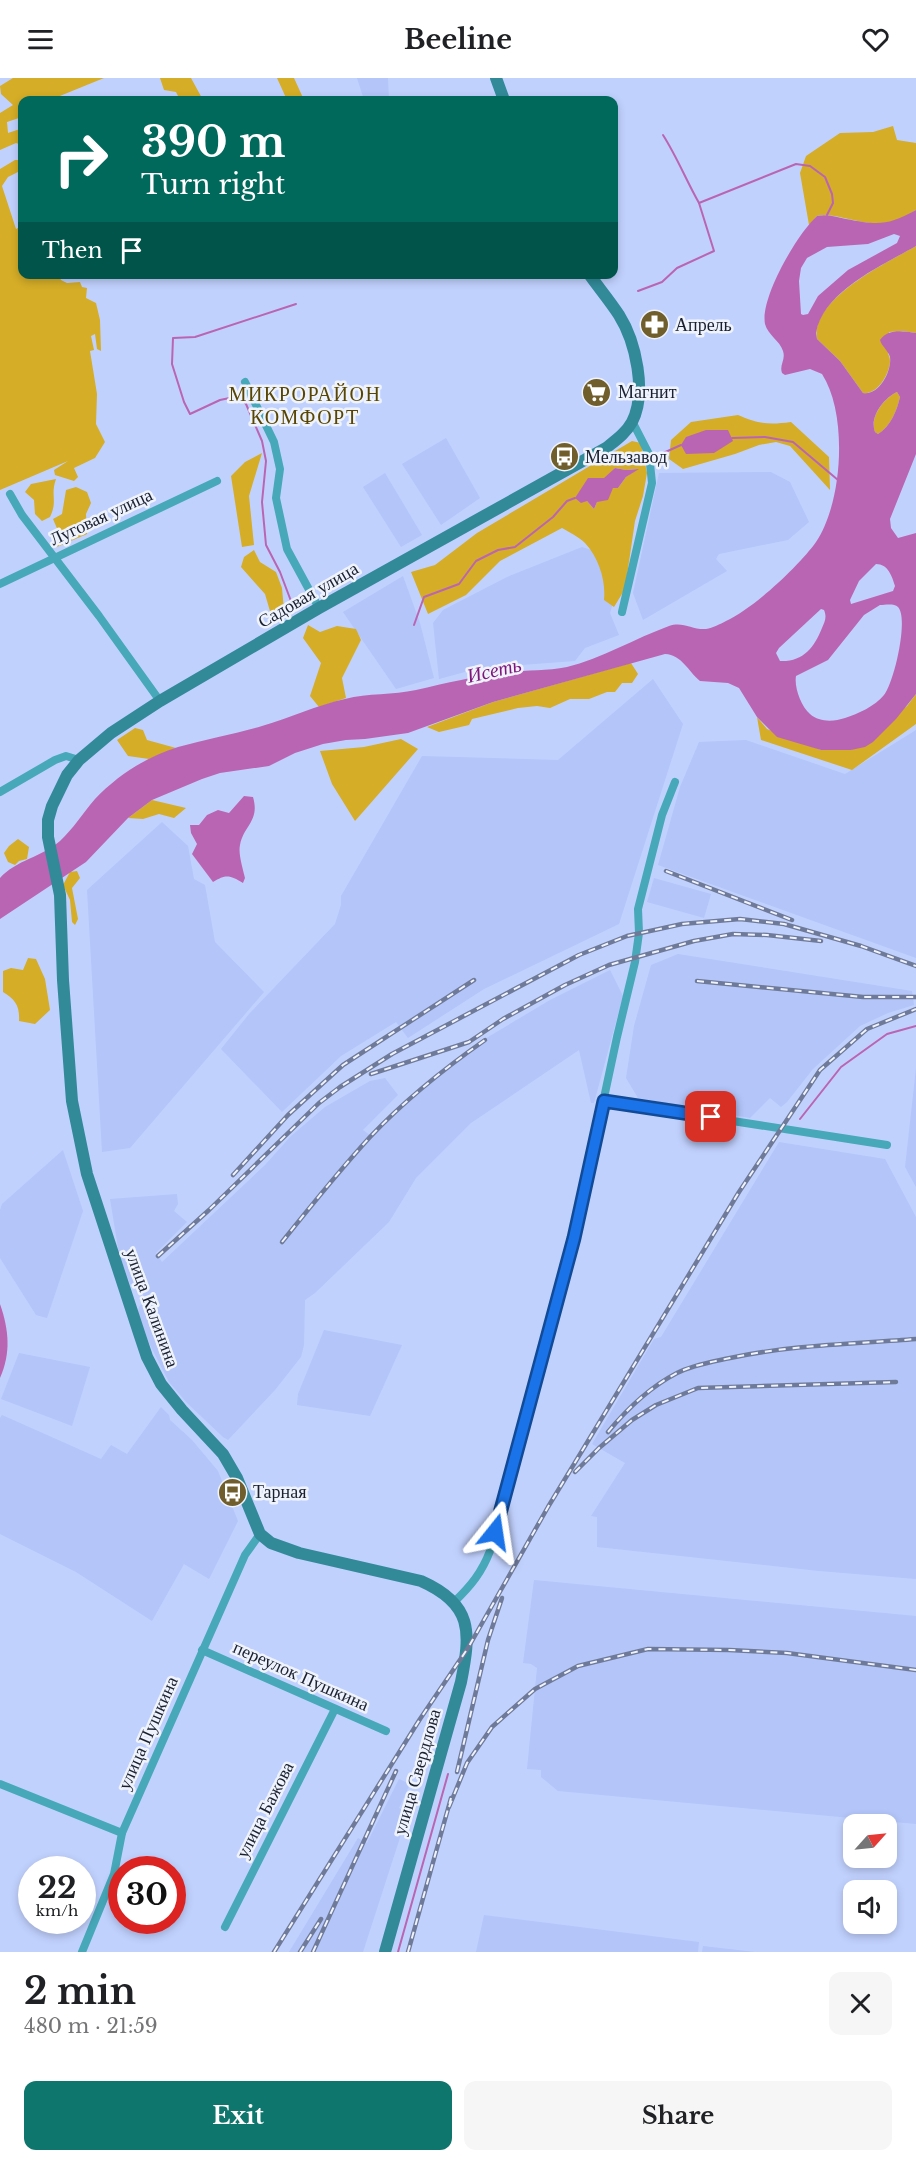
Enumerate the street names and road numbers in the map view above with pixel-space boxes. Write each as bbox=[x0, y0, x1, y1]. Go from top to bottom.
street label: Луговая улица bbox=[46, 484, 156, 550]
street label: Садовая улица bbox=[254, 557, 362, 633]
street label: улица Калинина bbox=[120, 1245, 184, 1371]
street label: переулок Пушкина bbox=[230, 1636, 372, 1716]
street label: улица Пушкина bbox=[113, 1673, 183, 1793]
street label: улица Свердлова bbox=[388, 1706, 446, 1838]
street label: улица Бажова bbox=[231, 1758, 299, 1862]

